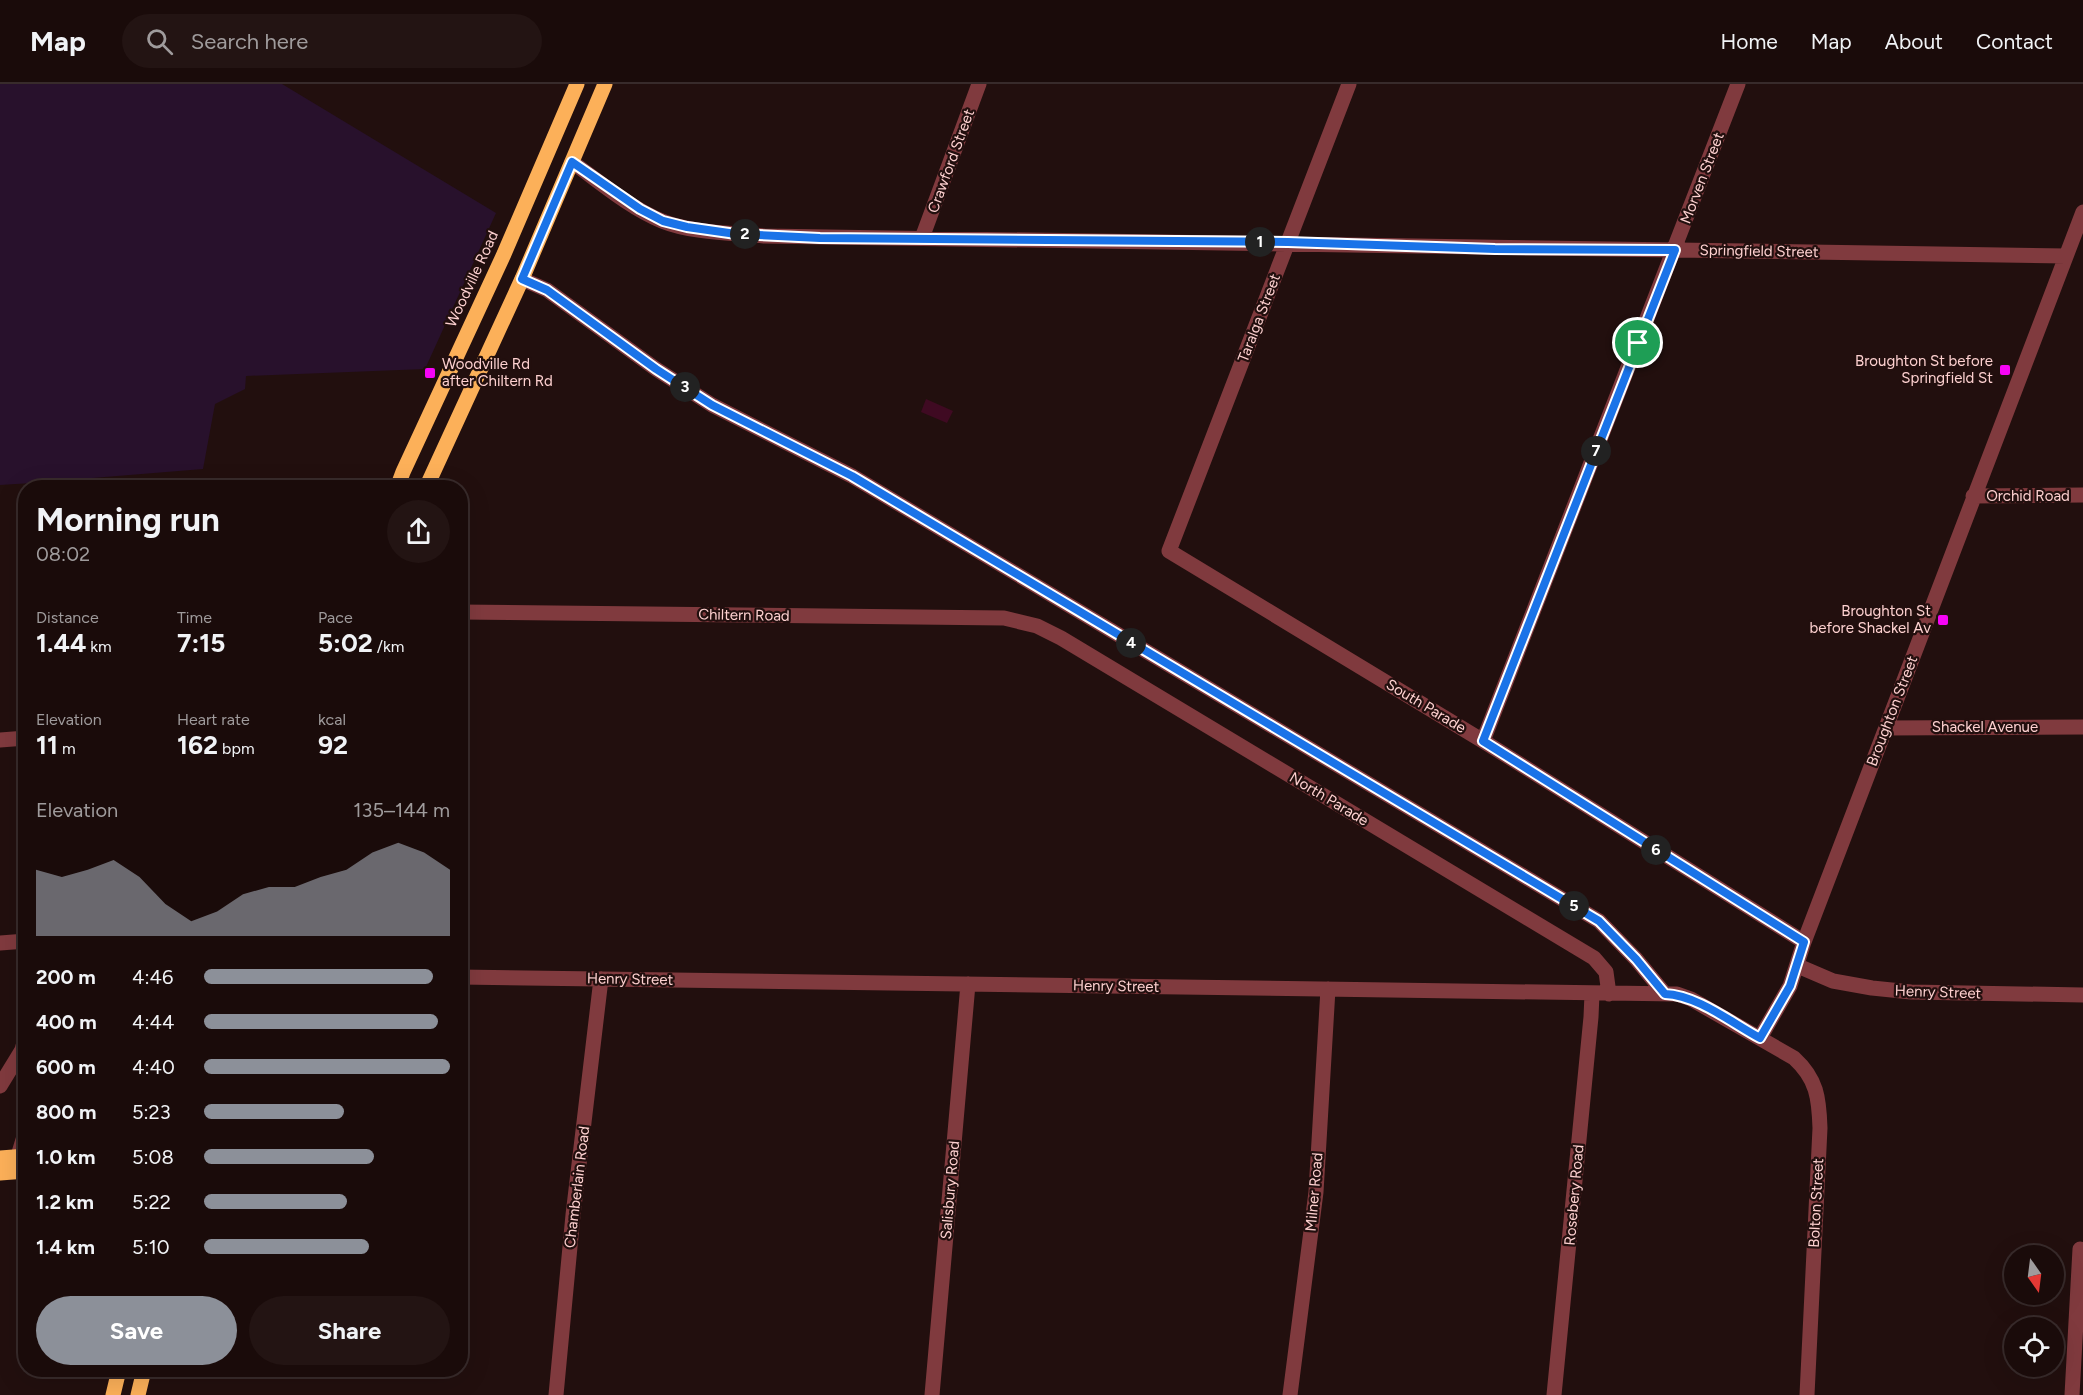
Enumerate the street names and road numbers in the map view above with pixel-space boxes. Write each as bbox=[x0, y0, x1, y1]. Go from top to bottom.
street label: Crawford Street bbox=[924, 106, 978, 215]
street label: Morven Street bbox=[1676, 129, 1728, 226]
street label: Woodville Road bbox=[442, 228, 502, 330]
street label: Springfield Street bbox=[1699, 241, 1819, 261]
street label: Taralga Street bbox=[1234, 271, 1284, 365]
street label: Orchid Road bbox=[1986, 487, 2070, 505]
street label: Chiltern Road bbox=[698, 605, 790, 625]
street label: Broughton Street bbox=[1863, 653, 1921, 769]
street label: South Parade bbox=[1383, 675, 1469, 737]
street label: Shackel Avenue bbox=[1932, 718, 2038, 736]
street label: North Parade bbox=[1286, 768, 1372, 830]
street label: Henry Street bbox=[587, 969, 674, 989]
street label: Henry Street bbox=[1073, 976, 1160, 996]
street label: Henry Street bbox=[1894, 981, 1982, 1003]
street label: Chamberlain Road bbox=[561, 1125, 593, 1249]
street label: Salisbury Road bbox=[937, 1140, 963, 1240]
street label: Rosebery Road bbox=[1561, 1144, 1587, 1246]
street label: Milner Road bbox=[1302, 1152, 1326, 1232]
street label: Bolton Street bbox=[1805, 1157, 1827, 1248]

